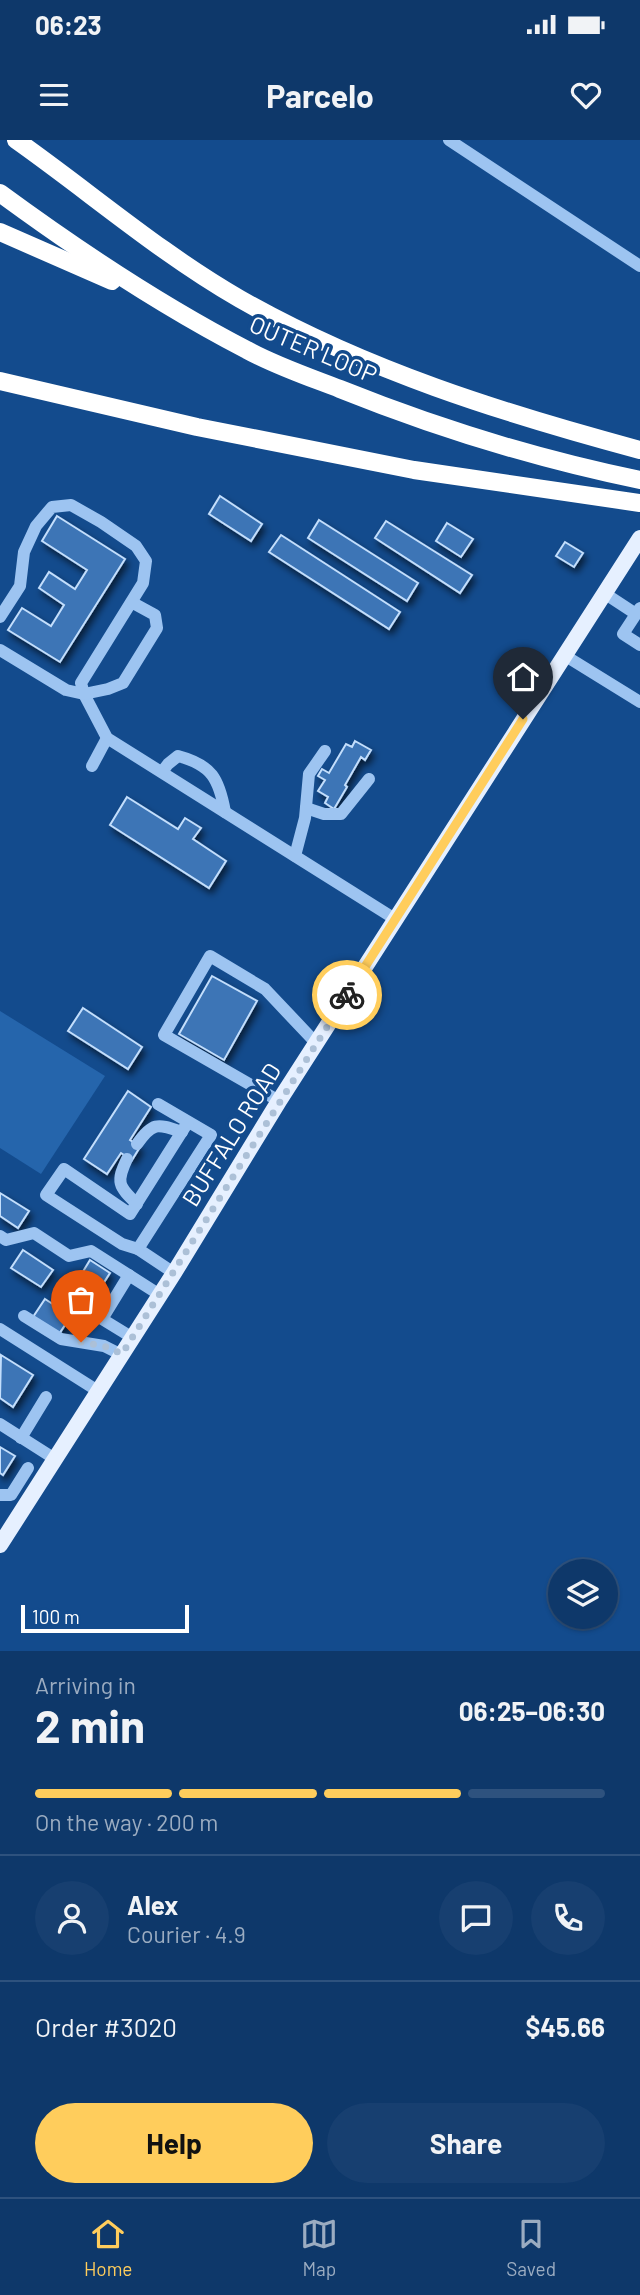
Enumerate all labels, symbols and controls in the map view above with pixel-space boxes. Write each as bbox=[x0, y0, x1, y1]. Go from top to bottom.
text: 06:23 bbox=[35, 9, 101, 40]
icon: menu bbox=[35, 76, 73, 114]
text: Parcelo bbox=[266, 76, 374, 114]
icon: heart bbox=[567, 76, 605, 114]
street label: OUTER LOOP bbox=[245, 309, 382, 388]
pin bbox=[493, 647, 553, 719]
icon: home bbox=[504, 658, 542, 696]
courier bbox=[312, 960, 382, 1030]
icon: bike bbox=[328, 976, 366, 1014]
street label: BUFFALO ROAD bbox=[175, 1057, 286, 1211]
pin bbox=[51, 1270, 111, 1342]
icon: bag bbox=[62, 1281, 100, 1319]
map controls bbox=[548, 1559, 618, 1629]
button: layers bbox=[548, 1559, 618, 1629]
scale bar bbox=[21, 1602, 189, 1634]
text: 100 m bbox=[32, 1605, 80, 1628]
text: Arriving in bbox=[35, 1671, 136, 1699]
text: 06:25–06:30 bbox=[459, 1695, 605, 1726]
text: 2 min bbox=[35, 1697, 145, 1752]
text: On the way · 200 m bbox=[35, 1808, 218, 1836]
button: person bbox=[35, 1881, 109, 1955]
button: chat bbox=[439, 1881, 513, 1955]
button: phone bbox=[531, 1881, 605, 1955]
text: Alex bbox=[127, 1889, 178, 1920]
text: Courier · 4.9 bbox=[127, 1920, 246, 1948]
text: Order #3020 bbox=[35, 2011, 177, 2042]
text: $45.66 bbox=[525, 2011, 605, 2042]
button: Help bbox=[35, 2103, 313, 2183]
button: Share bbox=[327, 2103, 605, 2183]
tab: Home bbox=[84, 2215, 132, 2280]
tab: Map bbox=[300, 2215, 338, 2280]
tab: Saved bbox=[506, 2215, 556, 2280]

